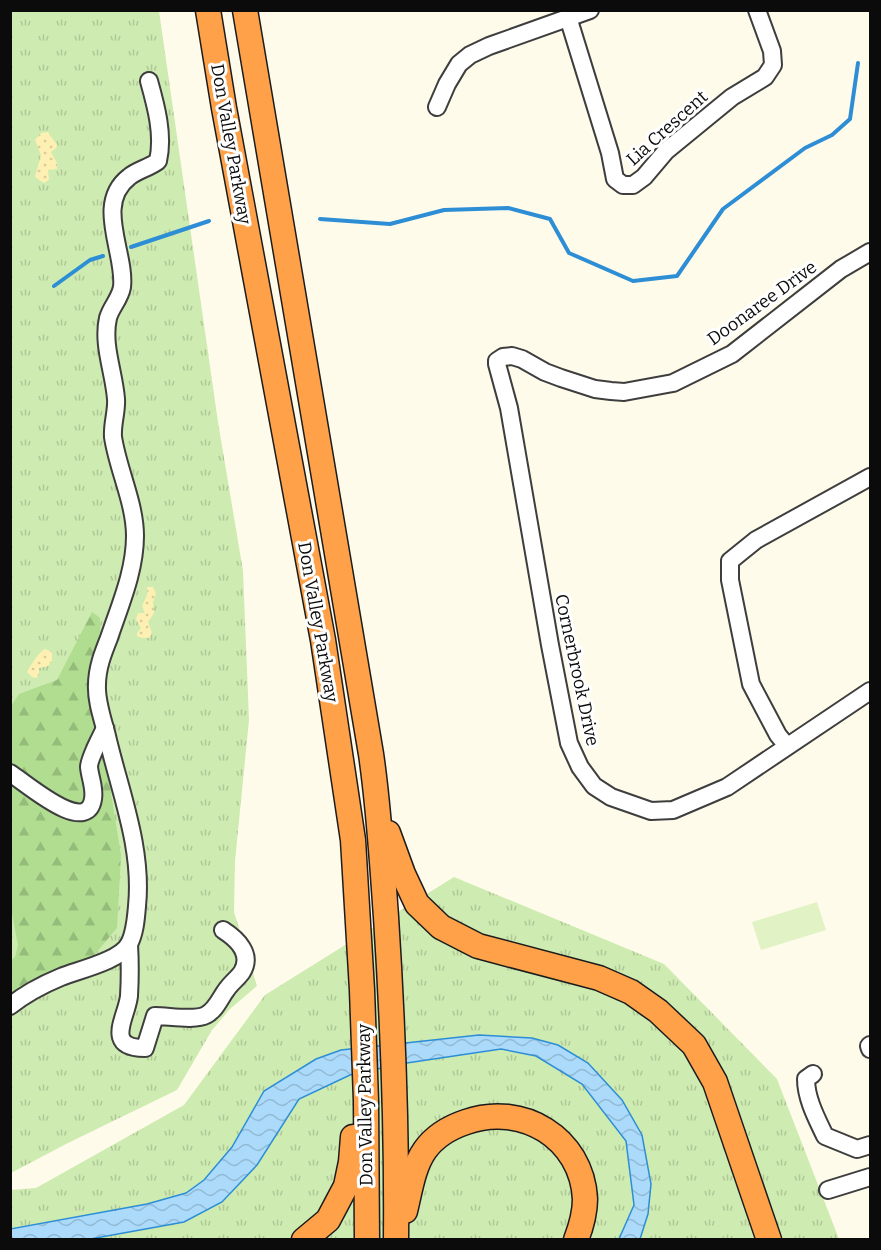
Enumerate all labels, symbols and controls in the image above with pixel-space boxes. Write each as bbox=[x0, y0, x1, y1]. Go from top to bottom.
street label: Don Valley Parkway bbox=[206, 62, 256, 226]
street label: Lia Crescent bbox=[622, 85, 713, 170]
street label: Doonaree Drive bbox=[703, 256, 821, 350]
street label: Don Valley Parkway bbox=[293, 540, 343, 704]
street label: Cornerbrook Drive bbox=[550, 592, 604, 748]
street label: Don Valley Parkway bbox=[353, 1023, 377, 1186]

